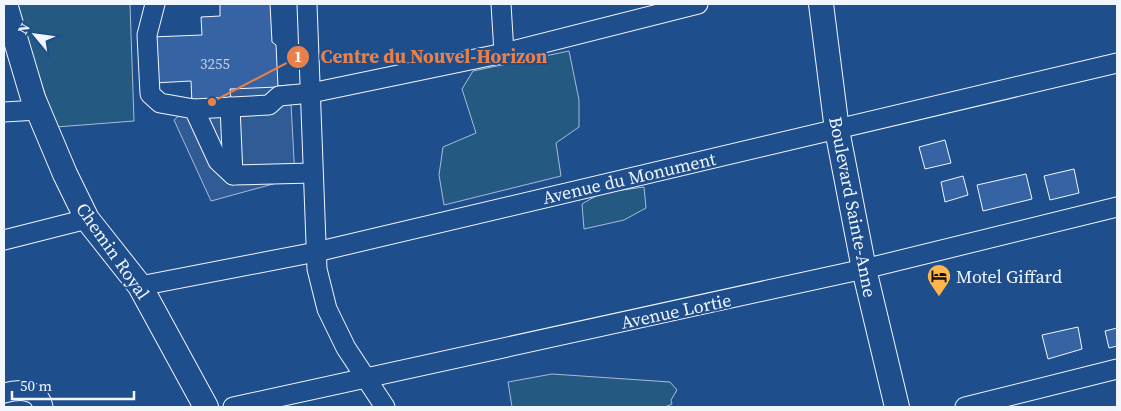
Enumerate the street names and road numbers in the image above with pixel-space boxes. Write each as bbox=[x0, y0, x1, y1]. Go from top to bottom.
street label: Boulevard Sainte-Anne bbox=[823, 115, 883, 299]
street label: Avenue du Monument bbox=[540, 146, 718, 210]
street label: Chemin Royal bbox=[70, 198, 156, 304]
street label: Avenue Lortie bbox=[619, 287, 733, 335]

